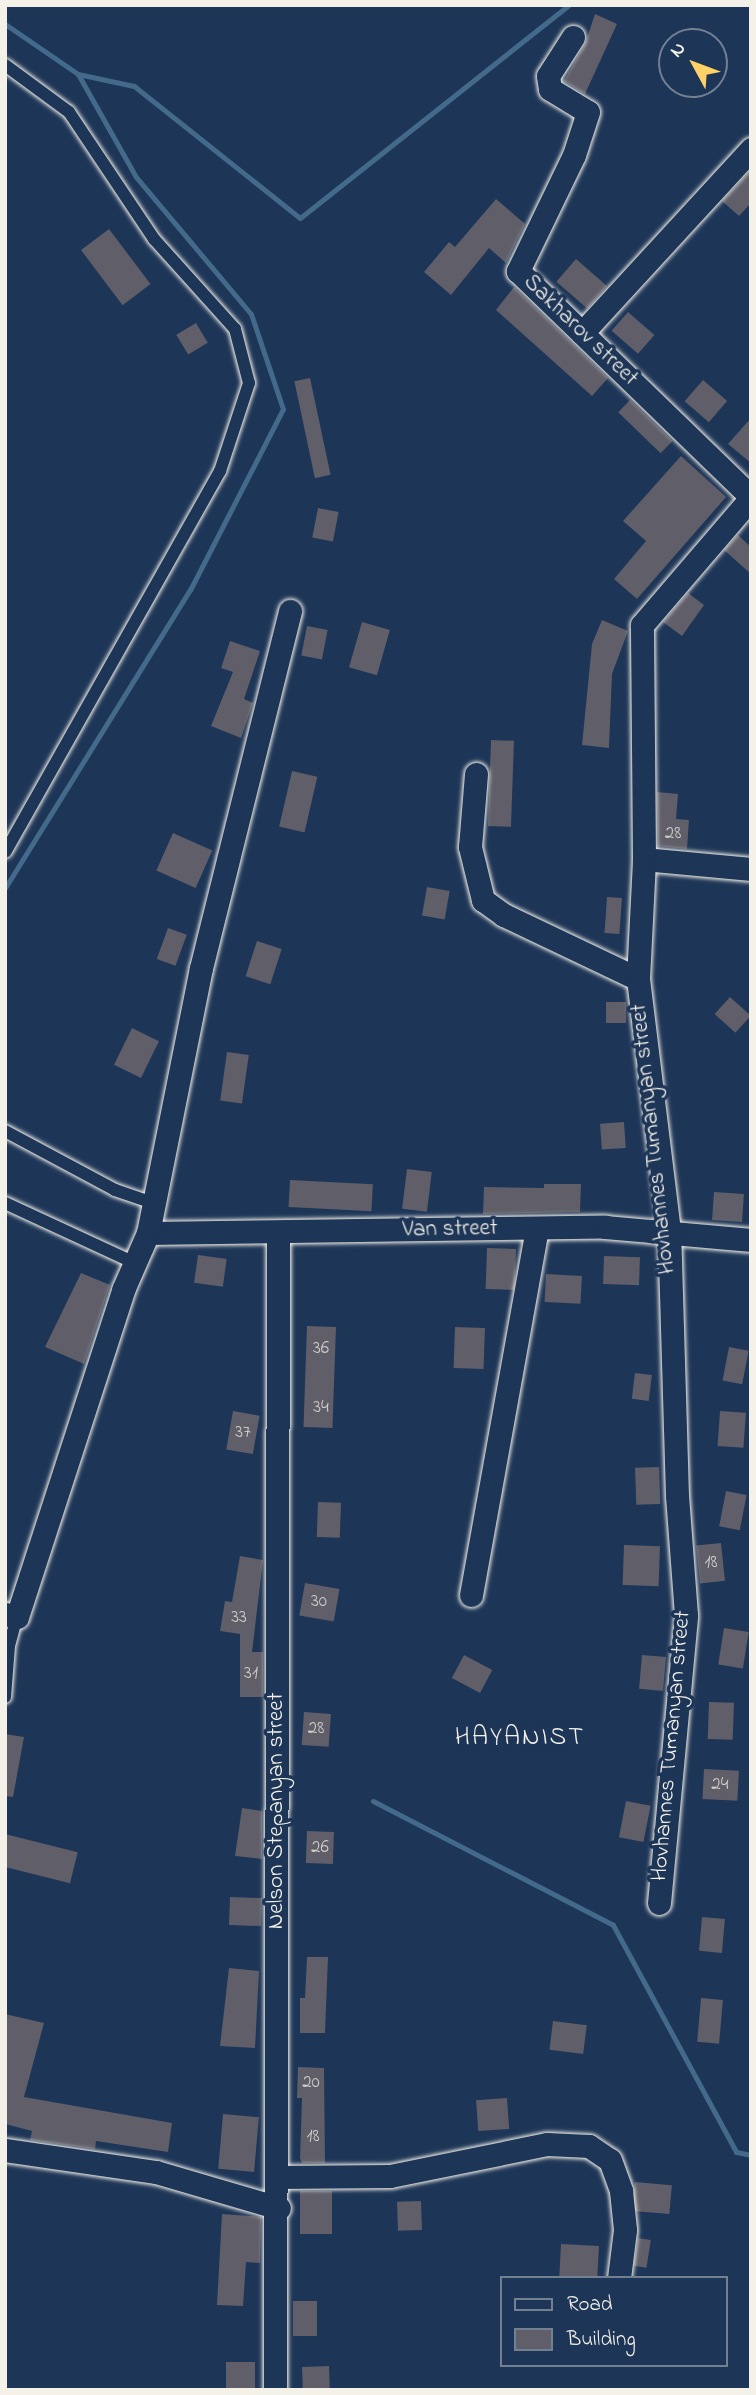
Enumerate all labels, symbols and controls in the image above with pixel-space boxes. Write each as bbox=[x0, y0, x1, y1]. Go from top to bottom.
north arrow bbox=[658, 28, 728, 98]
text: N bbox=[664, 37, 693, 64]
street label: Sakharov street bbox=[517, 269, 643, 393]
house number: 28 bbox=[665, 823, 681, 845]
street label: Hovhannes Tumanyan street bbox=[626, 1002, 682, 1276]
street label: Van street bbox=[402, 1215, 498, 1245]
house number: 36 bbox=[313, 1338, 329, 1360]
house number: 34 bbox=[313, 1397, 329, 1419]
house number: 37 bbox=[235, 1422, 251, 1444]
house number: 18 bbox=[704, 1552, 718, 1574]
house number: 30 bbox=[311, 1591, 327, 1613]
house number: 33 bbox=[231, 1607, 247, 1629]
street label: Hovhannes Tumanyan street bbox=[646, 1609, 698, 1883]
house number: 31 bbox=[244, 1663, 258, 1685]
street label: Nelson Stepanyan street bbox=[263, 1693, 291, 1929]
house number: 28 bbox=[308, 1718, 324, 1740]
district label: HAYANIST bbox=[456, 1723, 584, 1755]
house number: 24 bbox=[711, 1774, 729, 1796]
house number: 26 bbox=[311, 1837, 329, 1859]
house number: 20 bbox=[302, 2072, 320, 2094]
house number: 18 bbox=[306, 2126, 320, 2148]
legend bbox=[500, 2276, 728, 2367]
text: Road bbox=[567, 2290, 613, 2320]
text: Building bbox=[567, 2325, 636, 2355]

